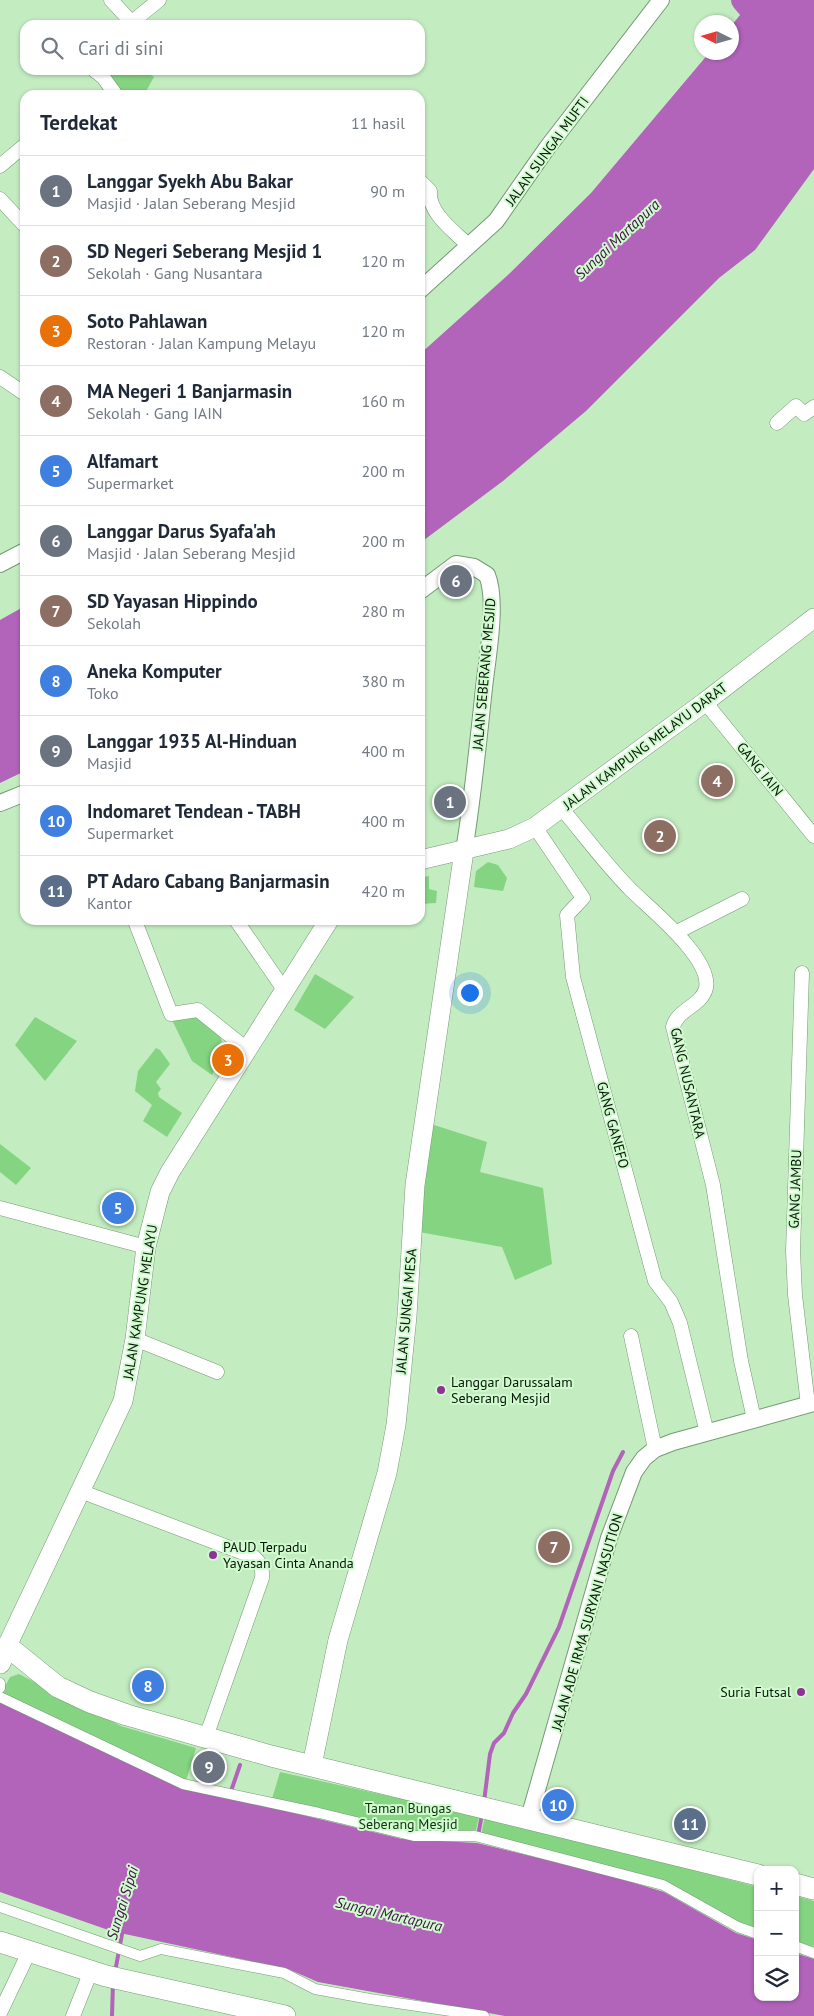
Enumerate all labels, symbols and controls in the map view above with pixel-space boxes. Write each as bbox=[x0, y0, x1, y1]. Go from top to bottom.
north arrow bbox=[694, 15, 739, 60]
search box bbox=[20, 20, 425, 75]
icon: search bbox=[38, 34, 66, 62]
text: Cari di sini bbox=[78, 36, 164, 60]
street label: JALAN SUNGAI MUFTI bbox=[501, 93, 593, 210]
text: Terdekat bbox=[40, 109, 117, 136]
text: 11 hasil bbox=[351, 113, 405, 133]
text: Langgar Syekh Abu Bakar bbox=[87, 169, 293, 193]
text: 1 bbox=[51, 181, 61, 201]
text: 90 m bbox=[370, 181, 405, 201]
text: Masjid · Jalan Seberang Mesjid bbox=[87, 193, 296, 213]
water label: Sungai Martapura bbox=[571, 194, 664, 283]
text: SD Negeri Seberang Mesjid 1 bbox=[87, 239, 322, 263]
text: 2 bbox=[51, 251, 61, 271]
text: 120 m bbox=[362, 251, 405, 271]
text: Sekolah · Gang Nusantara bbox=[87, 263, 263, 283]
text: Soto Pahlawan bbox=[87, 309, 207, 333]
text: 3 bbox=[51, 321, 61, 341]
text: 120 m bbox=[362, 321, 405, 341]
text: Restoran · Jalan Kampung Melayu bbox=[87, 333, 316, 353]
text: MA Negeri 1 Banjarmasin bbox=[87, 379, 292, 403]
text: 4 bbox=[51, 391, 61, 411]
text: 160 m bbox=[362, 391, 405, 411]
text: Sekolah · Gang IAIN bbox=[87, 403, 223, 423]
text: Alfamart bbox=[87, 449, 158, 473]
text: 5 bbox=[51, 461, 61, 481]
text: 200 m bbox=[362, 461, 405, 481]
text: Supermarket bbox=[87, 473, 174, 493]
text: Langgar Darus Syafa'ah bbox=[87, 519, 276, 543]
text: 6 bbox=[51, 531, 61, 551]
text: 200 m bbox=[362, 531, 405, 551]
text: Masjid · Jalan Seberang Mesjid bbox=[87, 543, 296, 563]
pin: 6 bbox=[440, 562, 472, 600]
text: SD Yayasan Hippindo bbox=[87, 589, 258, 613]
street label: JALAN SEBERANG MESJID bbox=[468, 597, 500, 752]
text: 7 bbox=[51, 601, 61, 621]
text: 280 m bbox=[362, 601, 405, 621]
text: Sekolah bbox=[87, 613, 141, 633]
text: Aneka Komputer bbox=[87, 659, 222, 683]
text: 8 bbox=[51, 671, 61, 691]
text: 380 m bbox=[362, 671, 405, 691]
street label: JALAN KAMPUNG MELAYU DARAT bbox=[559, 678, 731, 814]
text: Toko bbox=[87, 683, 118, 703]
text: Langgar 1935 Al-Hinduan bbox=[87, 729, 297, 753]
street label: GANG IAIN bbox=[733, 738, 787, 800]
text: 9 bbox=[51, 741, 61, 761]
text: 400 m bbox=[362, 741, 405, 761]
text: Masjid bbox=[87, 753, 132, 773]
pin: 4 bbox=[701, 762, 733, 800]
pin: 1 bbox=[434, 783, 466, 821]
text: Indomaret Tendean - TABH bbox=[87, 799, 301, 823]
text: 10 bbox=[47, 811, 65, 831]
text: 400 m bbox=[362, 811, 405, 831]
pin: 2 bbox=[644, 817, 676, 855]
text: Supermarket bbox=[87, 823, 174, 843]
text: PT Adaro Cabang Banjarmasin bbox=[87, 869, 330, 893]
text: 11 bbox=[47, 881, 65, 901]
text: 420 m bbox=[362, 881, 405, 901]
text: Kantor bbox=[87, 893, 132, 913]
your location bbox=[457, 980, 483, 1006]
street label: GANG NUSANTARA bbox=[666, 1026, 710, 1141]
pin: 3 bbox=[212, 1041, 244, 1079]
street label: GANG GANEFO bbox=[593, 1080, 633, 1170]
street label: GANG JAMBU bbox=[785, 1149, 805, 1229]
pin: 5 bbox=[102, 1189, 134, 1227]
street label: JALAN KAMPUNG MELAYU bbox=[119, 1223, 161, 1382]
street label: JALAN SUNGAI MESA bbox=[391, 1247, 421, 1375]
place label: Langgar Darussalam Seberang Mesjid bbox=[451, 1373, 573, 1407]
marker: Langgar Darussalam Seberang Mesjid bbox=[435, 1384, 447, 1396]
street label: JALAN ADE IRMA SURYANI NASUTION bbox=[547, 1511, 627, 1734]
pin: 7 bbox=[538, 1528, 570, 1566]
place label: PAUD Terpadu Yayasan Cinta Ananda bbox=[223, 1538, 354, 1572]
marker: PAUD Terpadu Yayasan Cinta Ananda bbox=[207, 1549, 219, 1561]
pin: 8 bbox=[132, 1667, 164, 1705]
place label: Suria Futsal bbox=[720, 1683, 791, 1701]
marker: Suria Futsal bbox=[795, 1686, 807, 1698]
pin: 9 bbox=[193, 1748, 225, 1786]
pin: 10 bbox=[542, 1786, 574, 1824]
park label: Taman Bungas Seberang Mesjid bbox=[359, 1799, 457, 1833]
pin: 11 bbox=[674, 1805, 706, 1843]
water label: Sungai Sipai bbox=[102, 1863, 143, 1942]
map controls bbox=[754, 1866, 799, 2001]
button: + bbox=[754, 1866, 799, 1911]
water label: Sungai Martapura bbox=[334, 1892, 445, 1936]
button: − bbox=[754, 1911, 799, 1956]
button: layers bbox=[754, 1956, 799, 2001]

